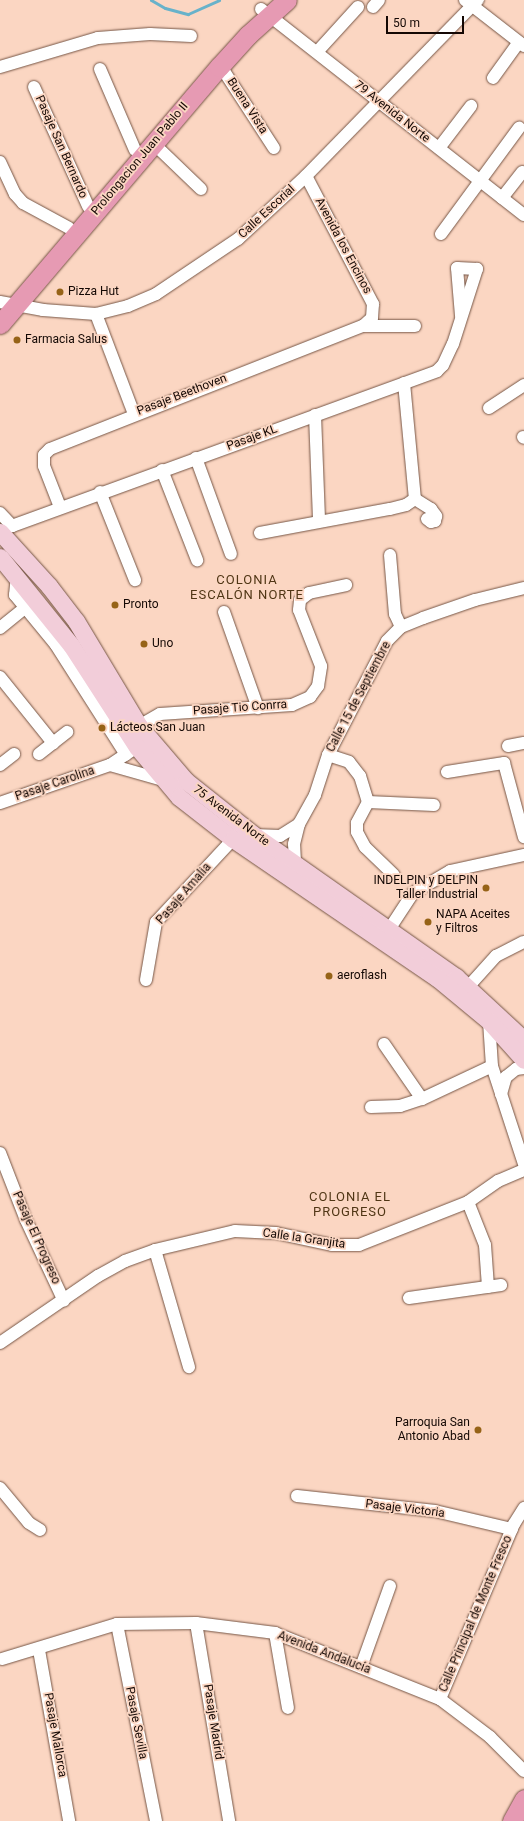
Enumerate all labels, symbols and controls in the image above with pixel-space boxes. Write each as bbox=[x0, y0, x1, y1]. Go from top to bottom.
scale bar bbox=[388, 8, 466, 34]
text: 50 m bbox=[393, 16, 420, 30]
street label: Buena Vista bbox=[224, 75, 270, 137]
street label: 79 Avenida Norte bbox=[351, 78, 433, 146]
street label: Pasaje San Bernardo bbox=[32, 93, 90, 201]
street label: Prolongacion Juan Pablo II bbox=[89, 100, 191, 218]
street label: Calle Escorial bbox=[236, 182, 298, 242]
street label: Avenida los Encinos bbox=[312, 196, 374, 296]
place label: Pizza Hut bbox=[68, 285, 119, 299]
marker: Pizza Hut bbox=[55, 287, 65, 297]
place label: Farmacia Salus bbox=[25, 333, 107, 347]
marker: Farmacia Salus bbox=[12, 335, 22, 345]
street label: Pasaje Beethoven bbox=[135, 371, 229, 419]
street label: Pasaje KL bbox=[225, 422, 279, 454]
district label: COLONIA ESCALÓN NORTE bbox=[190, 573, 304, 604]
place label: Pronto bbox=[123, 598, 159, 612]
marker: Pronto bbox=[110, 600, 120, 610]
place label: Uno bbox=[152, 637, 173, 651]
marker: Uno bbox=[139, 639, 149, 649]
street label: Calle 15 de Septiembre bbox=[324, 639, 394, 755]
street label: Pasaje Tio Conrra bbox=[192, 698, 288, 718]
place label: Lácteos San Juan bbox=[110, 721, 205, 735]
marker: Lácteos San Juan bbox=[97, 723, 107, 733]
street label: Pasaje Carolina bbox=[13, 764, 97, 804]
street label: 75 Avenida Norte bbox=[190, 783, 272, 849]
street label: Pasaje Amalia bbox=[154, 861, 214, 927]
place label: INDELPIN y DELPIN Taller Industrial bbox=[373, 874, 478, 902]
marker: INDELPIN y DELPIN Taller Industrial bbox=[481, 883, 491, 893]
place label: NAPA Aceites y Filtros bbox=[436, 908, 510, 936]
marker: NAPA Aceites y Filtros bbox=[423, 917, 433, 927]
place label: aeroflash bbox=[337, 969, 387, 983]
marker: aeroflash bbox=[324, 971, 334, 981]
street label: Pasaje El Progreso bbox=[9, 1189, 63, 1287]
district label: COLONIA EL PROGRESO bbox=[309, 1190, 391, 1221]
street label: Calle la Granjita bbox=[262, 1226, 346, 1252]
place label: Parroquia San Antonio Abad bbox=[395, 1416, 470, 1444]
marker: Parroquia San Antonio Abad bbox=[473, 1425, 483, 1435]
street label: Pasaje Victoria bbox=[364, 1497, 446, 1521]
street label: Calle Principal de Monte Fresco bbox=[436, 1534, 516, 1694]
street label: Avenida Andalucía bbox=[275, 1629, 373, 1677]
street label: Pasaje Madrid bbox=[200, 1683, 226, 1761]
street label: Pasaje Sevilla bbox=[122, 1686, 150, 1760]
street label: Pasaje Mallorca bbox=[40, 1692, 70, 1778]

